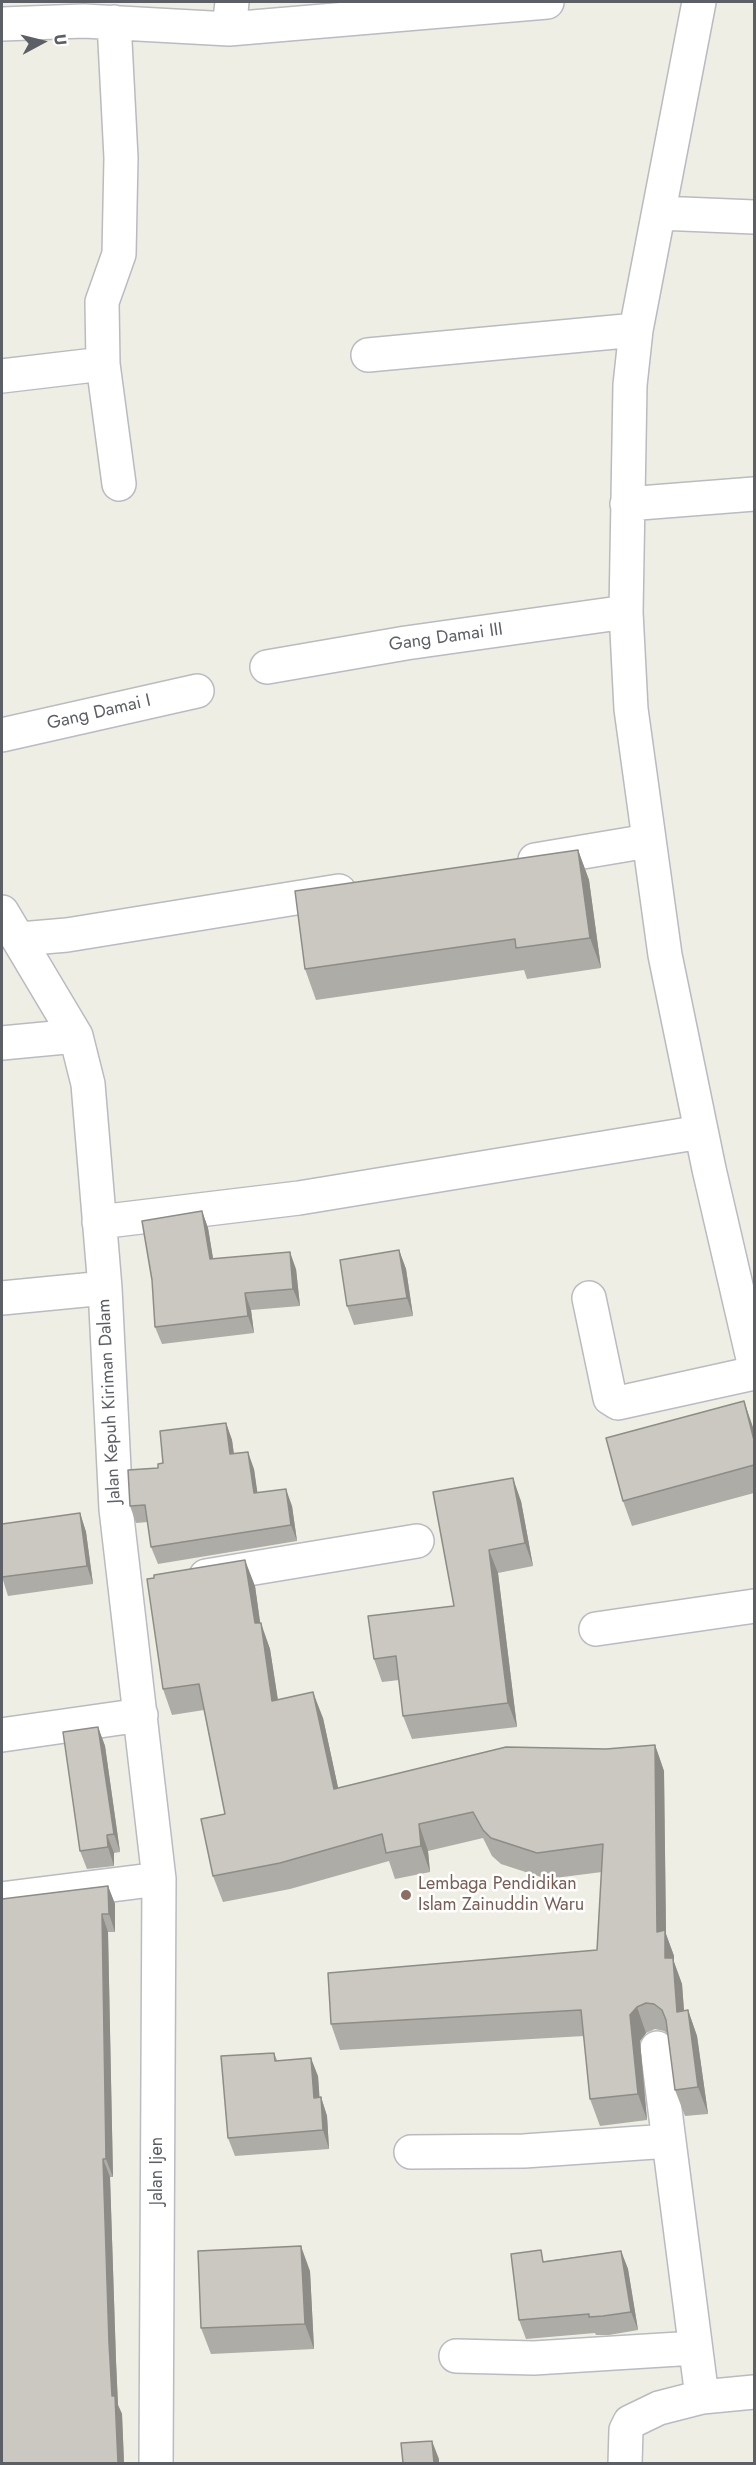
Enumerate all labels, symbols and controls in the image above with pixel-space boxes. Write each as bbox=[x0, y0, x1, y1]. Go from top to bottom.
north arrow bbox=[12, 12, 72, 72]
text: U bbox=[48, 33, 72, 47]
street label: Gang Damai III bbox=[388, 619, 504, 657]
street label: Gang Damai I bbox=[45, 691, 153, 735]
street label: Jalan Kepuh Kiriman Dalam bbox=[94, 1298, 126, 1504]
place label: Lembaga Pendidikan Islam Zainuddin Waru bbox=[418, 1874, 584, 1916]
marker: Lembaga Pendidikan Islam Zainuddin Waru bbox=[399, 1888, 413, 1902]
street label: Jalan Ijen bbox=[147, 2137, 169, 2205]

